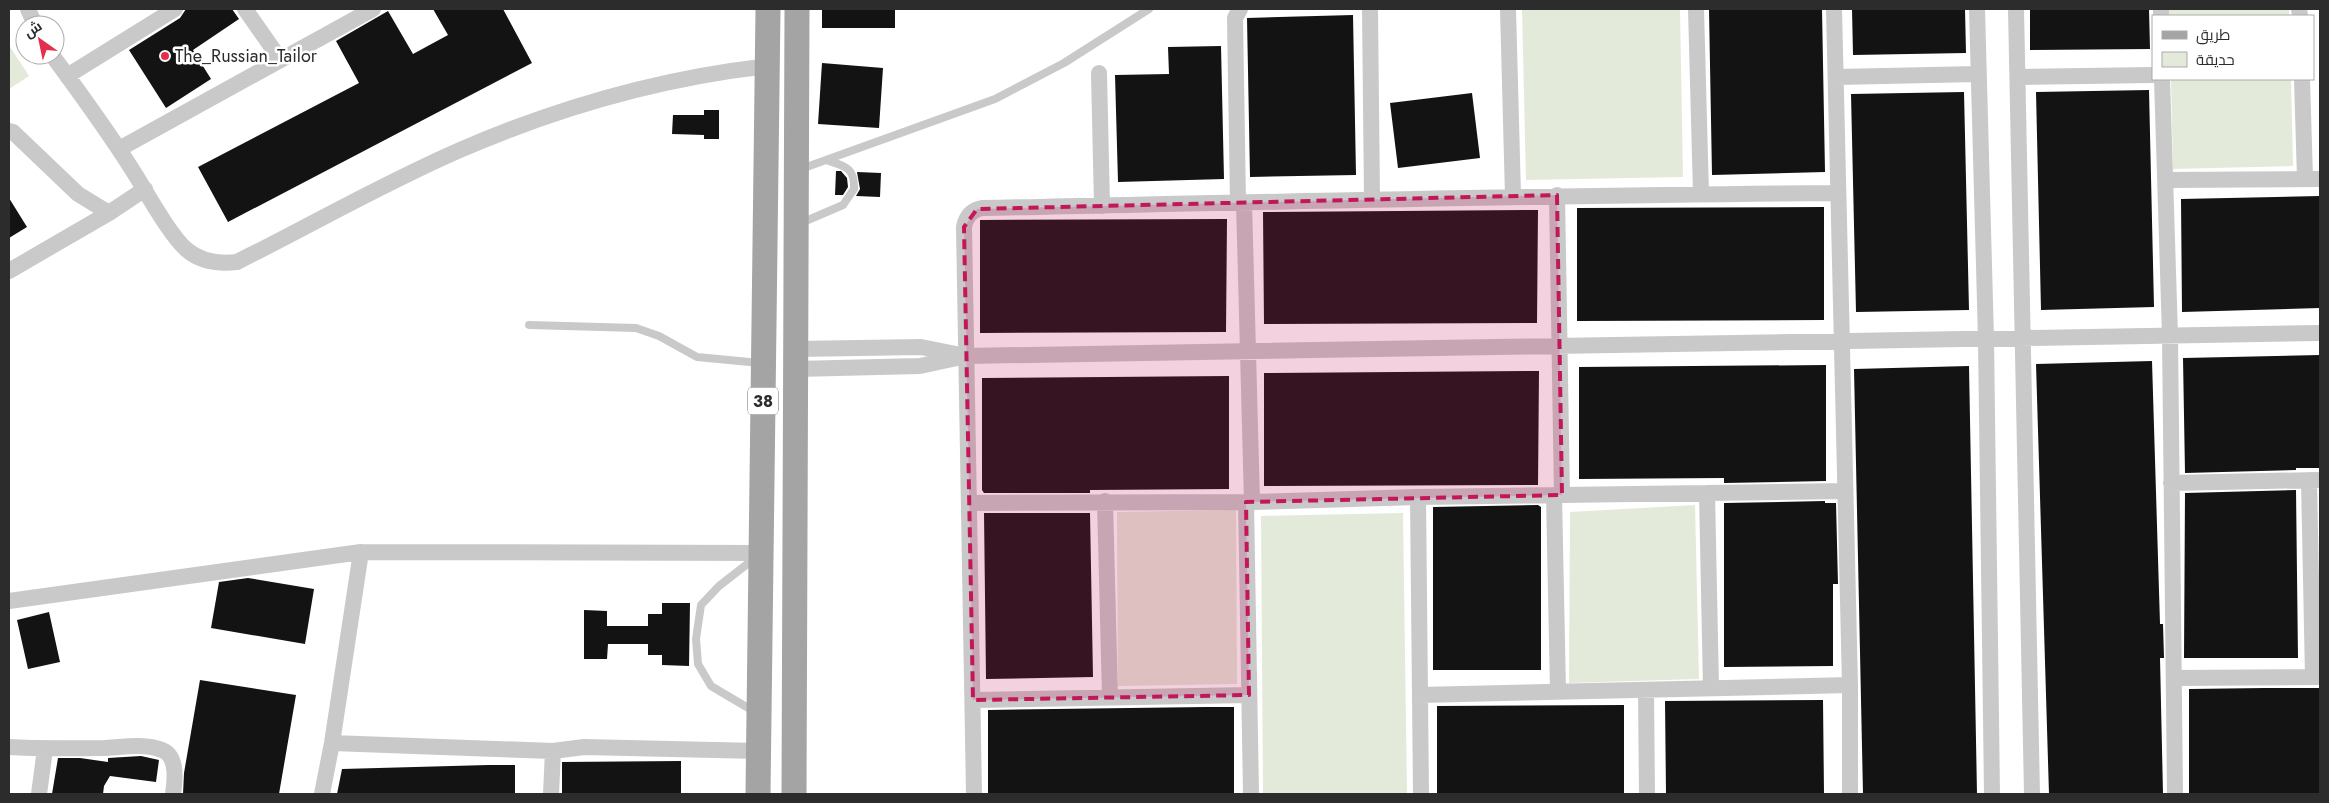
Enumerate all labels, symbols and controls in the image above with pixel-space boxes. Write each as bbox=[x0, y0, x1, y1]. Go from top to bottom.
north arrow bbox=[15, 15, 65, 65]
legend bbox=[2152, 15, 2314, 80]
text: ش bbox=[20, 16, 46, 42]
text: طريق bbox=[2196, 24, 2230, 46]
place label: The_Russian_Tailor bbox=[175, 43, 318, 69]
text: حديقة bbox=[2196, 49, 2235, 71]
marker: The_Russian_Tailor bbox=[159, 50, 171, 62]
road number: 38 bbox=[748, 388, 778, 414]

